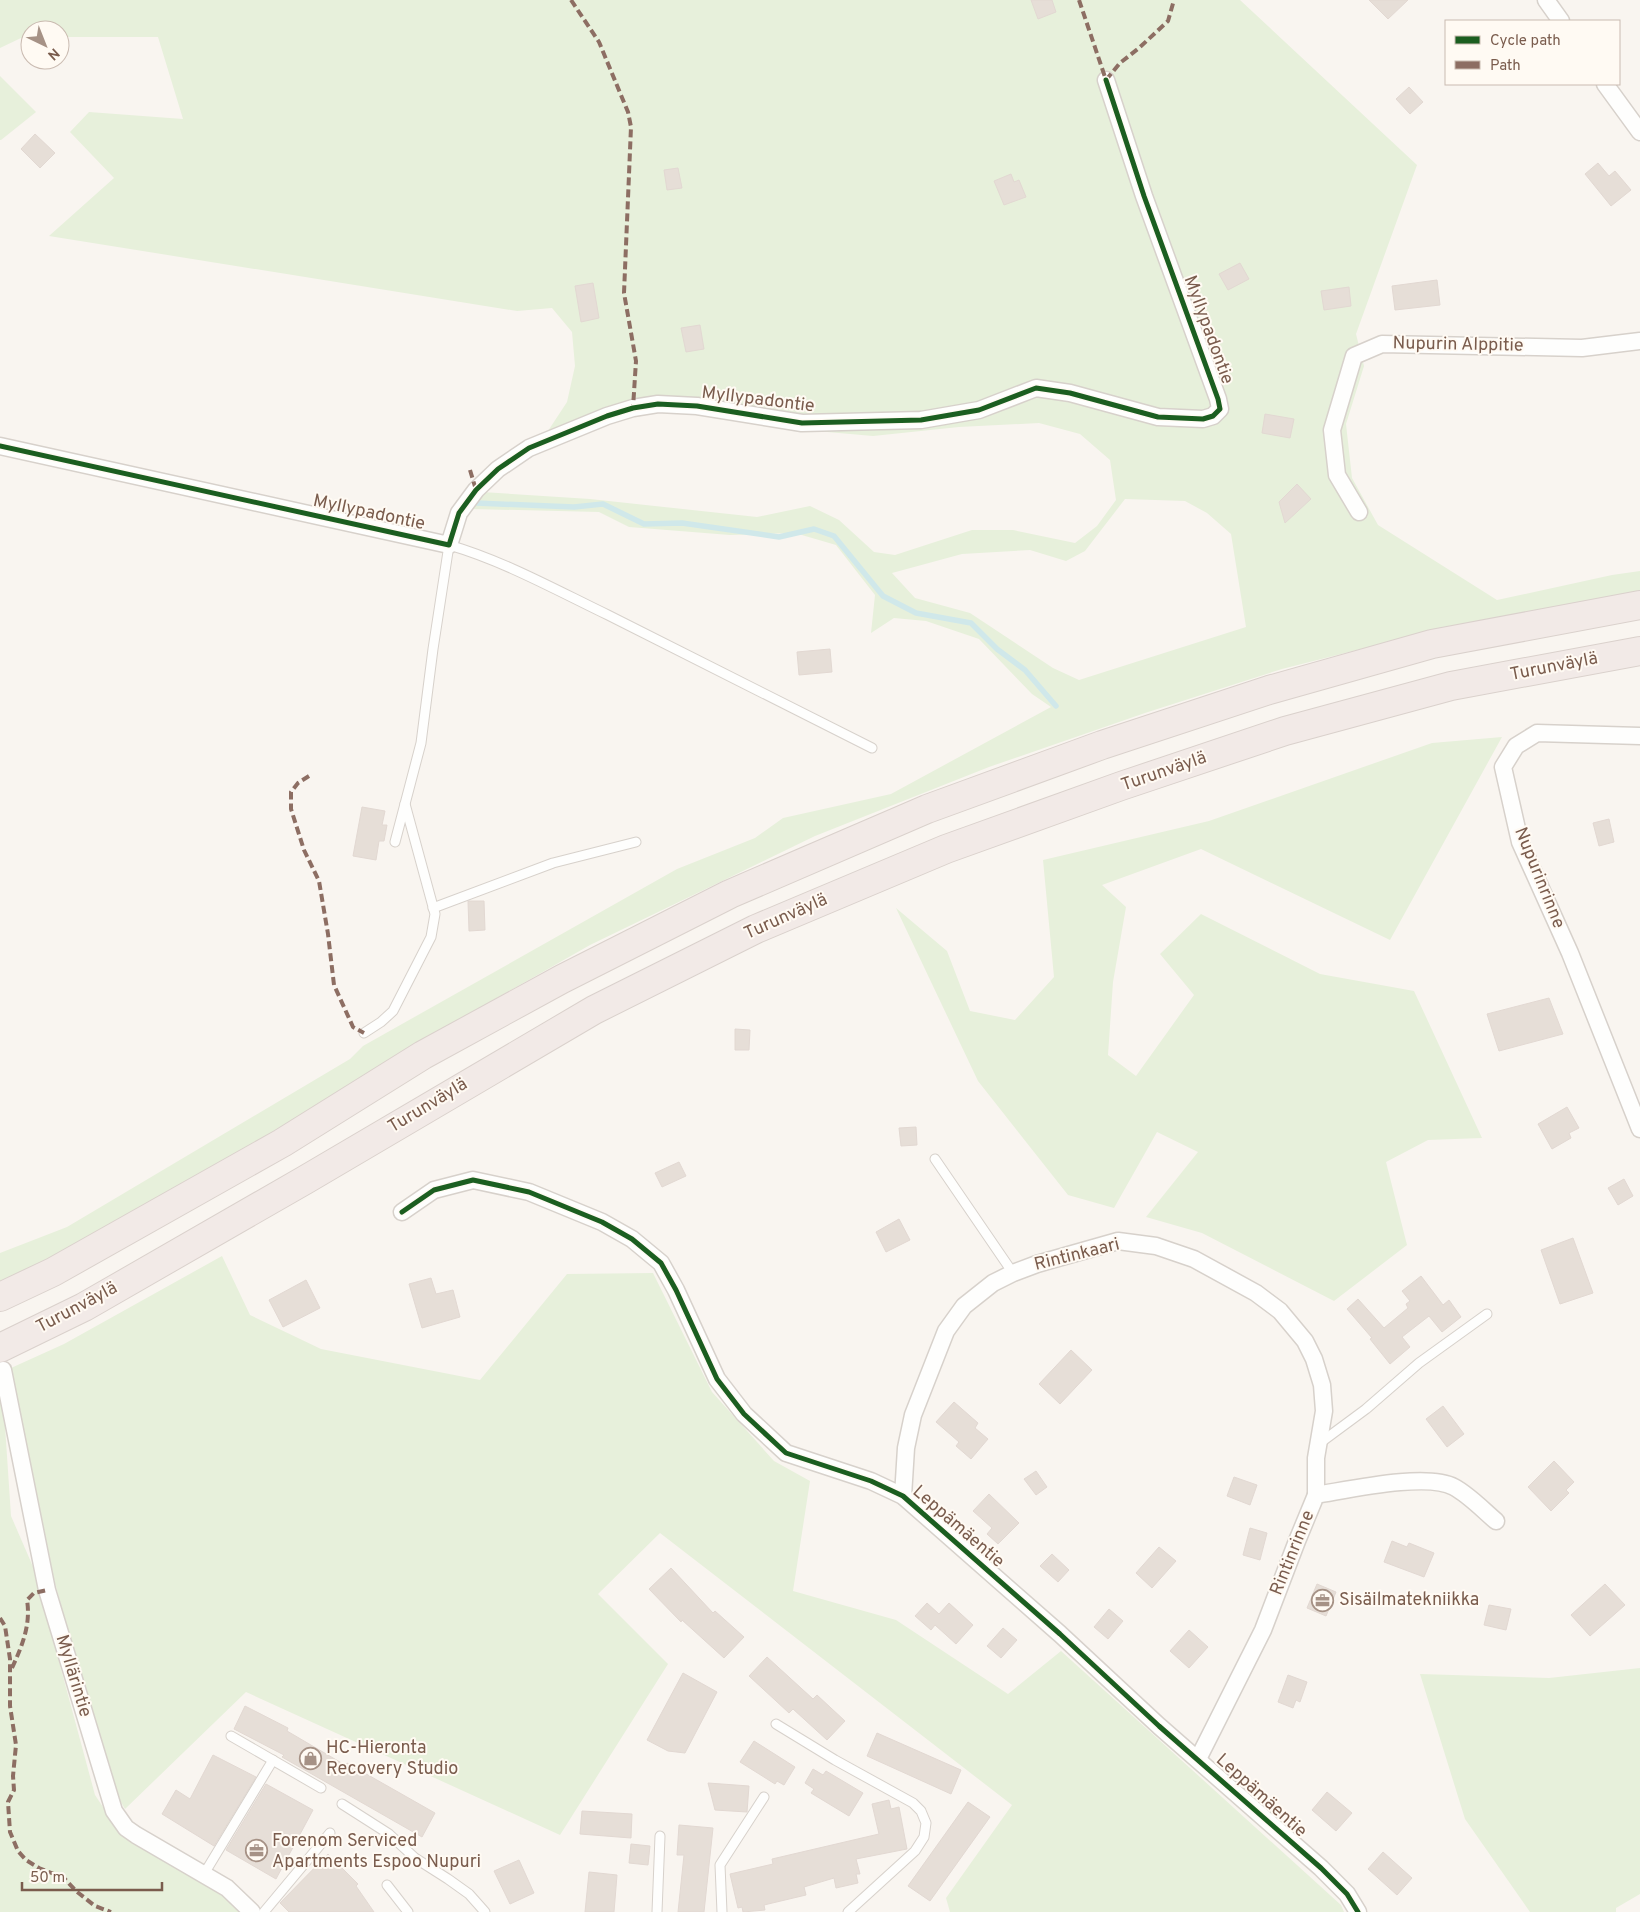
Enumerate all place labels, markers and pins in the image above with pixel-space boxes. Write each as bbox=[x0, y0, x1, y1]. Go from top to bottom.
office icon: Sisäilmatekniikka bbox=[1311, 1588, 1335, 1612]
place label: Sisäilmatekniikka bbox=[1339, 1589, 1479, 1612]
place label: HC-Hieronta Recovery Studio bbox=[326, 1737, 458, 1781]
shop icon: HC-Hieronta Recovery Studio bbox=[298, 1746, 322, 1770]
place label: Forenom Serviced Apartments Espoo Nupuri bbox=[272, 1830, 481, 1874]
office icon: Forenom Serviced Apartments Espoo Nupuri bbox=[244, 1839, 268, 1863]

